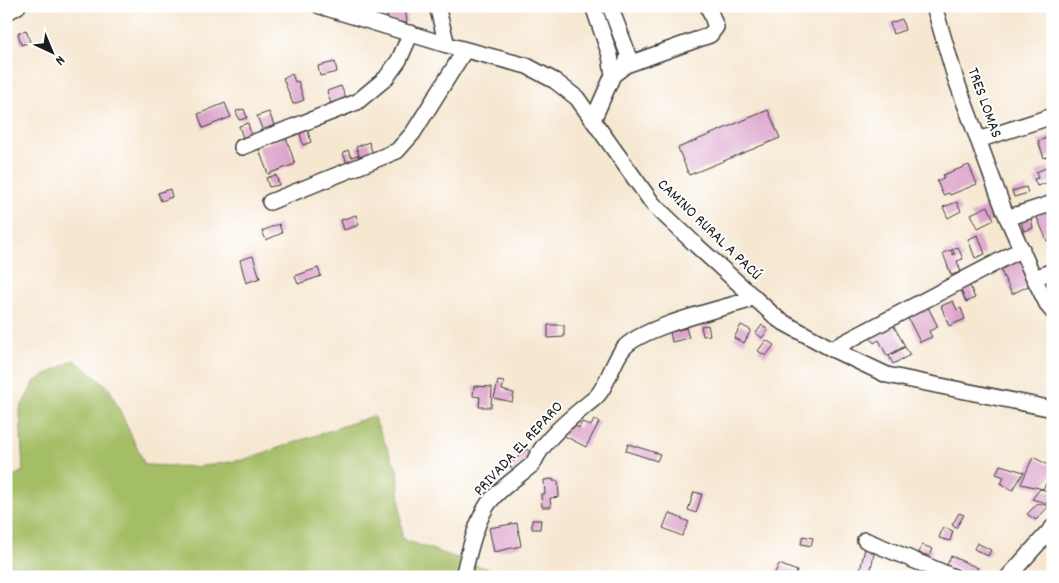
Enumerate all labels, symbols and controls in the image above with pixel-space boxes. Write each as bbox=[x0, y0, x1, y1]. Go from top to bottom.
north arrow bbox=[28, 28, 78, 78]
text: N bbox=[50, 50, 69, 70]
street label: TRES LOMAS bbox=[961, 65, 1007, 141]
street label: CAMINO RURAL A PACÚ bbox=[652, 174, 766, 286]
street label: PRIVADA EL REPARO bbox=[469, 396, 569, 502]

